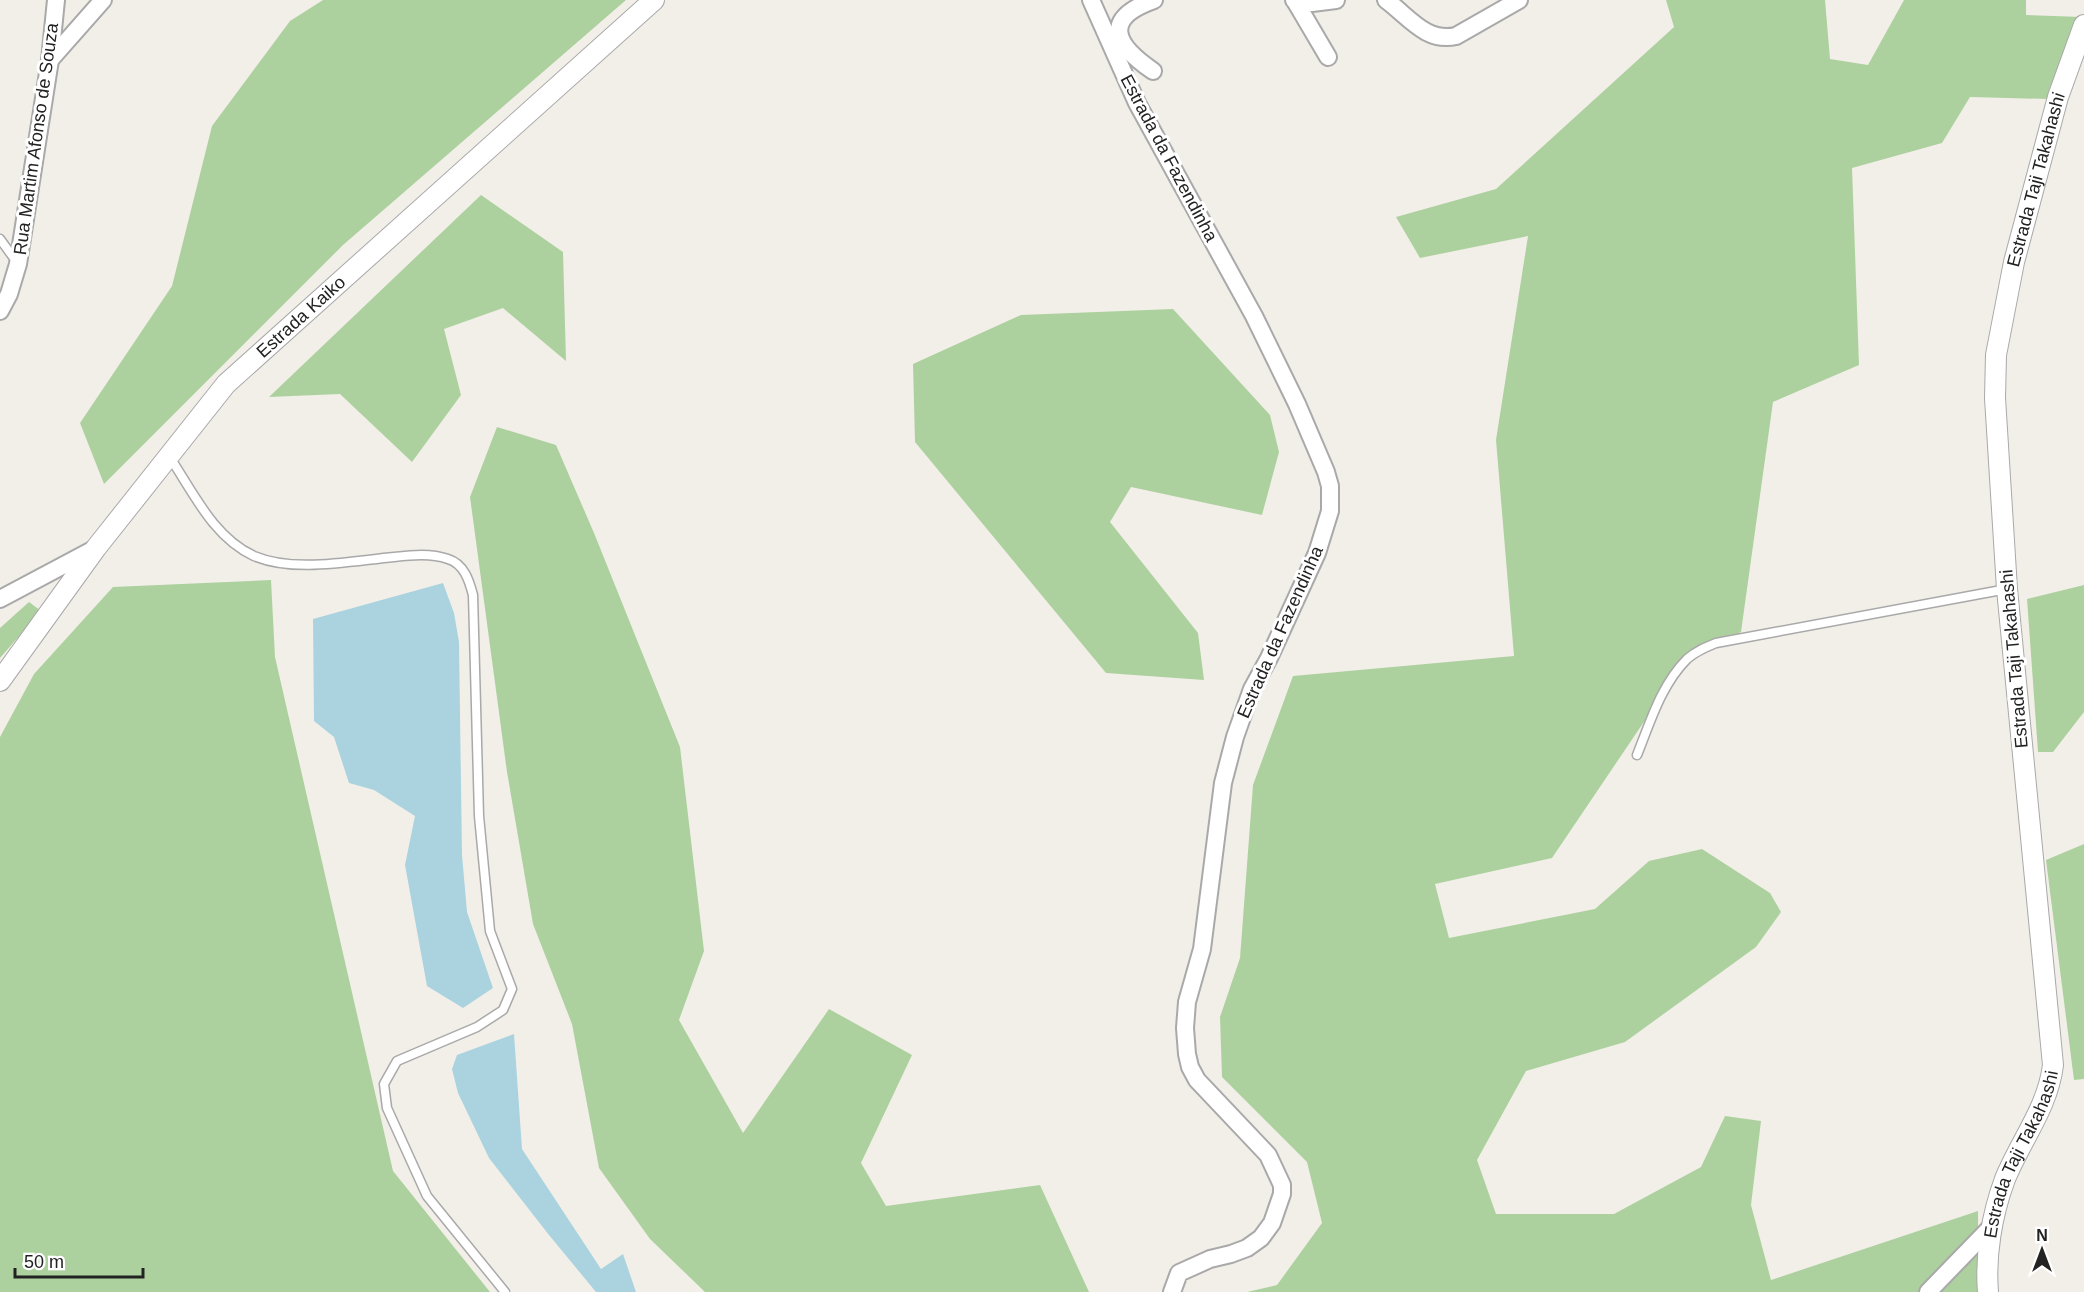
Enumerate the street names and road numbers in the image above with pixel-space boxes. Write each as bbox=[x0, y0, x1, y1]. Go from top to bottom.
street label: Rua Martim Afonso de Souza bbox=[10, 21, 62, 256]
street label: Estrada da Fazendinha bbox=[1116, 71, 1222, 246]
street label: Estrada Taji Takahashi bbox=[2003, 90, 2069, 269]
street label: Estrada Kaiko bbox=[253, 272, 349, 362]
street label: Estrada da Fazendinha bbox=[1233, 542, 1327, 721]
street label: Estrada Taji Takahashi bbox=[1996, 569, 2032, 749]
street label: Estrada Taji Takahashi bbox=[1980, 1069, 2062, 1240]

